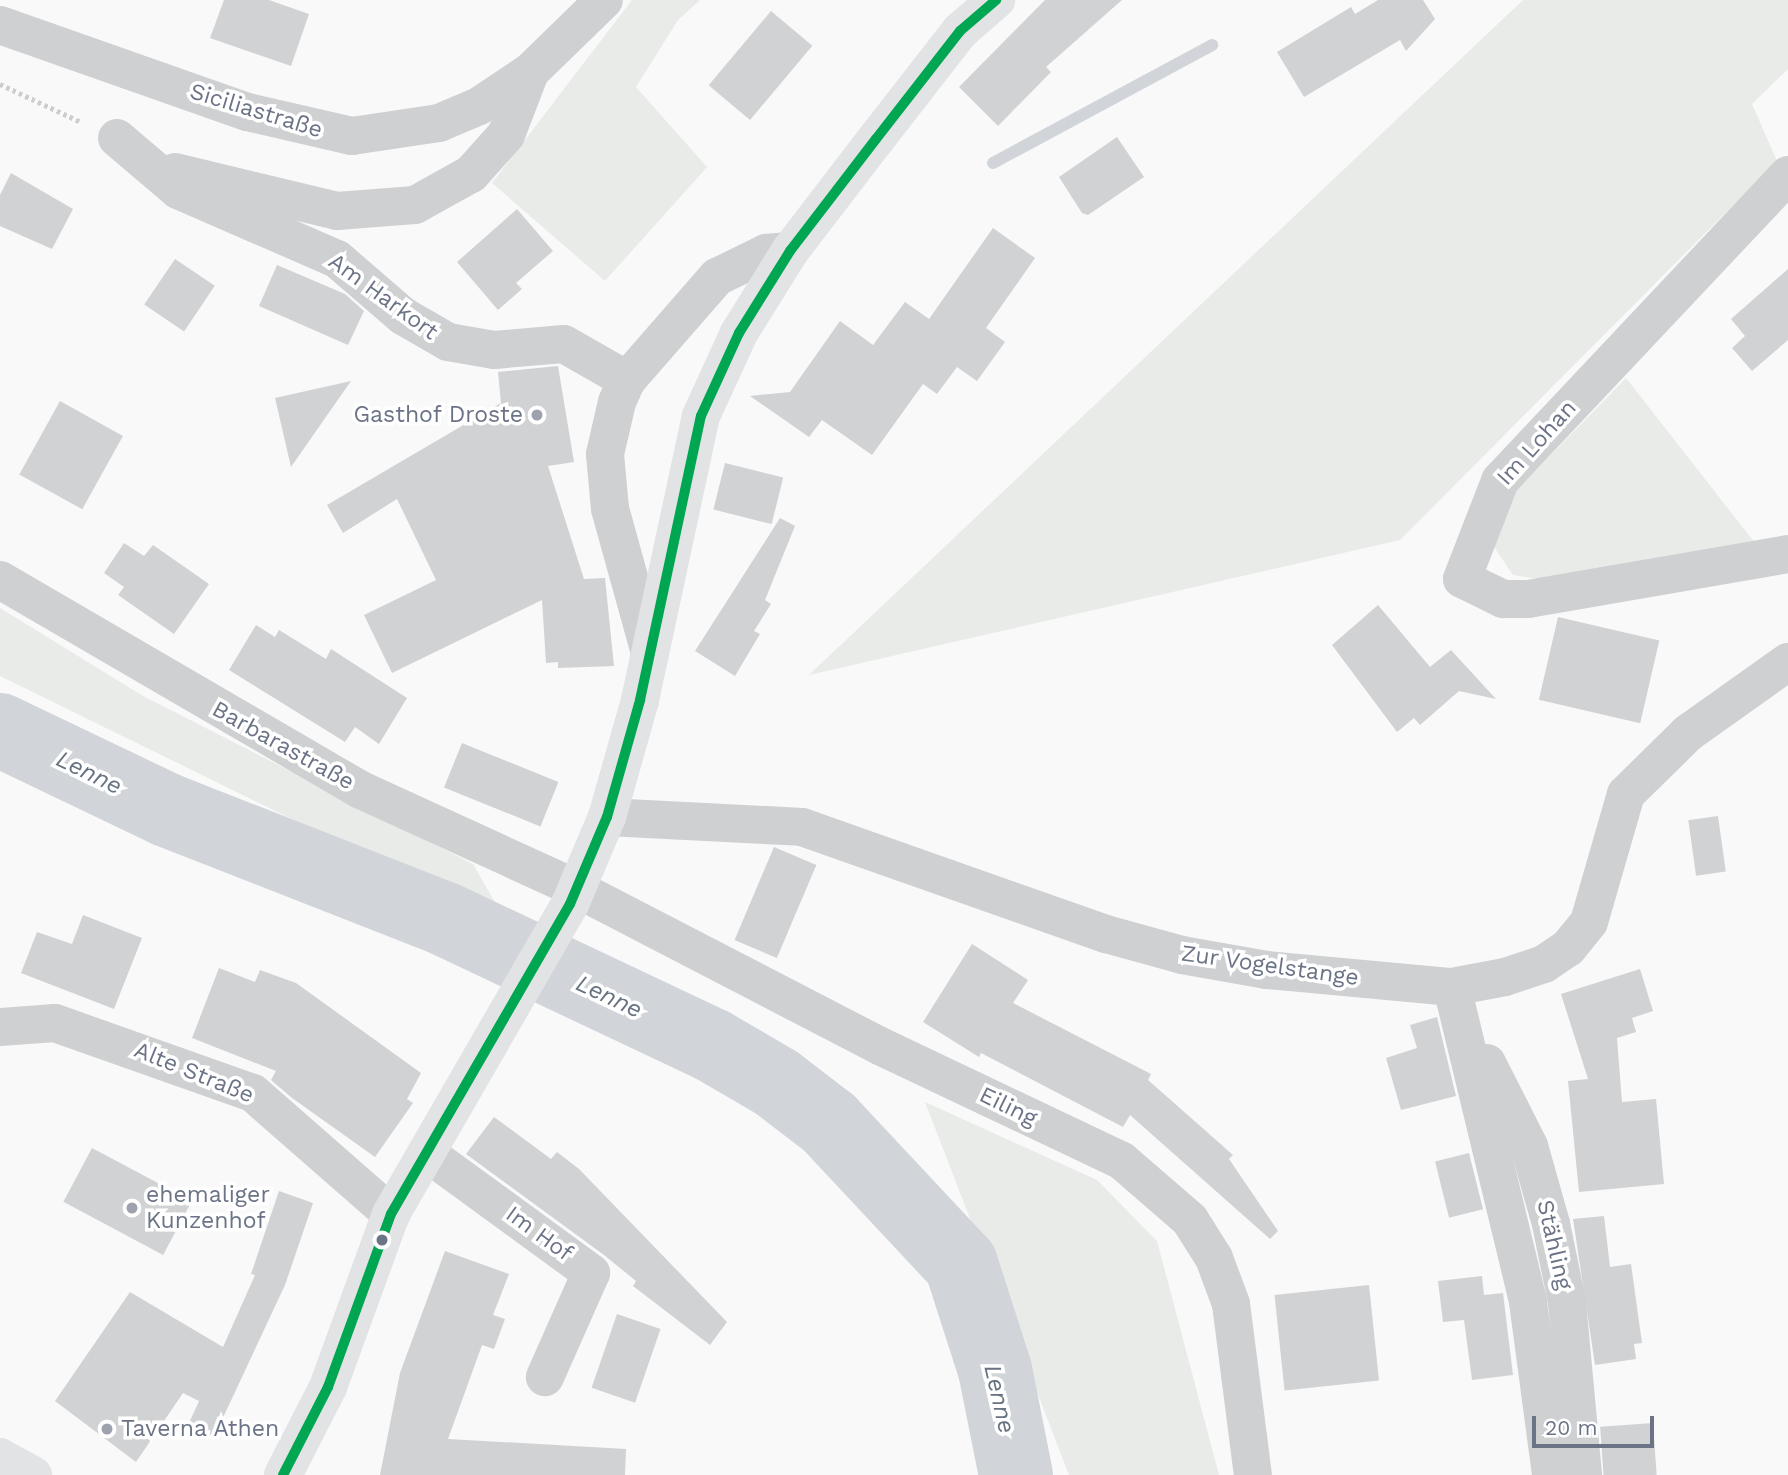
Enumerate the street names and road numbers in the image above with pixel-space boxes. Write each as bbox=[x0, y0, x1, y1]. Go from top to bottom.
street label: Siciliastraße bbox=[186, 78, 326, 144]
street label: Am Harkort bbox=[323, 248, 443, 346]
street label: Im Lohan bbox=[1492, 395, 1582, 491]
street label: Barbarastraße bbox=[207, 696, 359, 796]
street label: Zur Vogelstange bbox=[1179, 940, 1361, 992]
street label: Alte Straße bbox=[130, 1037, 258, 1109]
street label: Eiling bbox=[975, 1081, 1041, 1133]
street label: Stähling bbox=[1530, 1197, 1578, 1293]
street label: Im Hof bbox=[500, 1201, 578, 1267]

